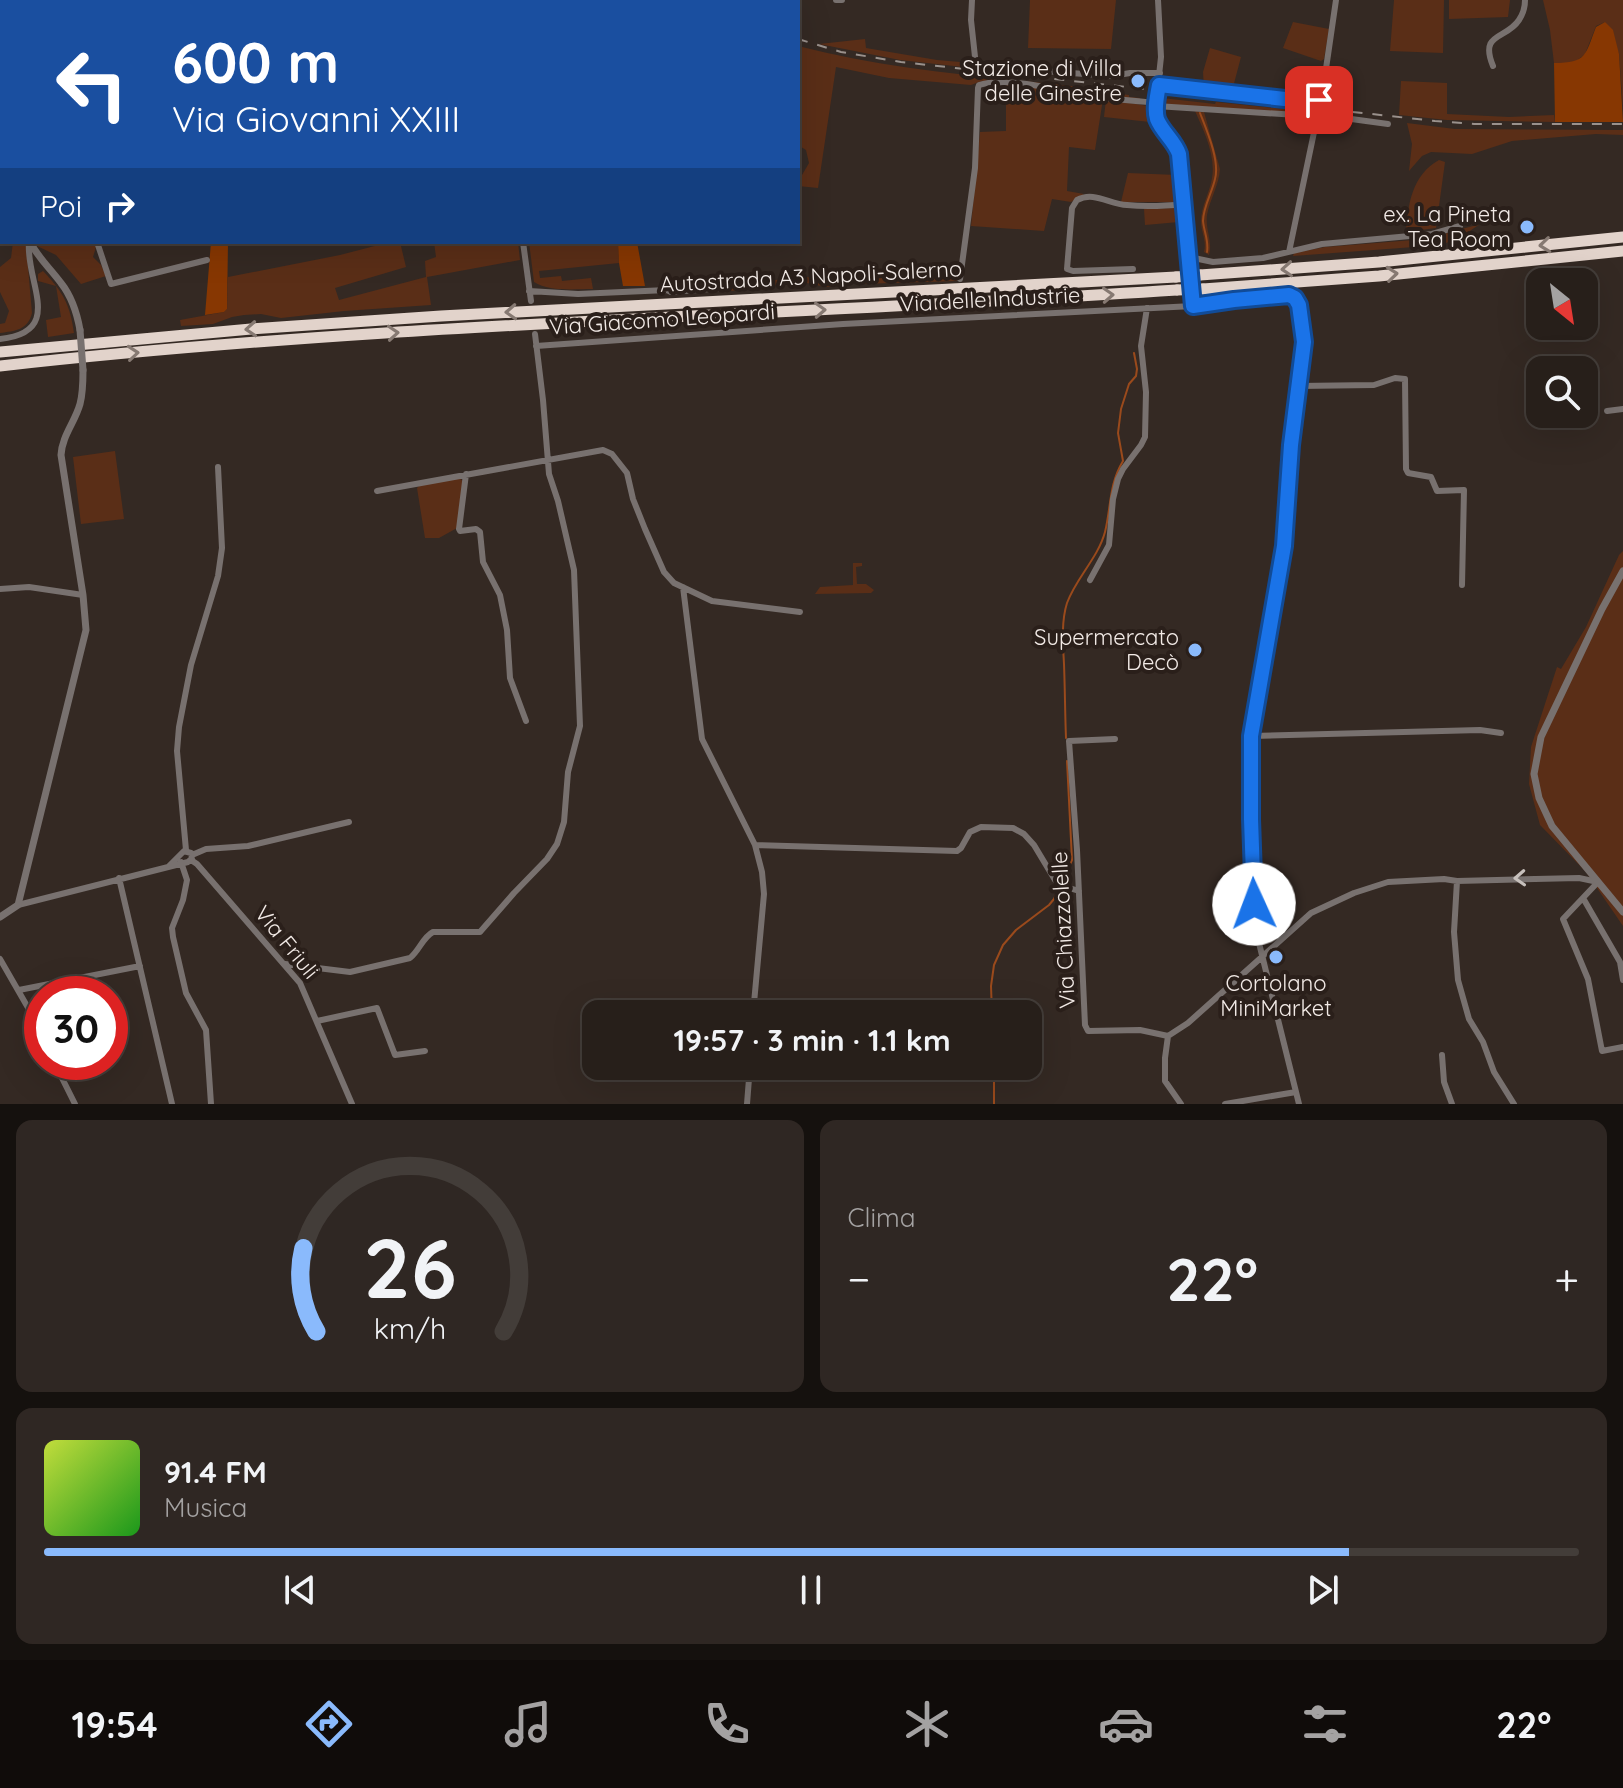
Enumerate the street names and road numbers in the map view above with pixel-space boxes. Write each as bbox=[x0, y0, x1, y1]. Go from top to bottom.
street label: Autostrada A3 Napoli-Salerno bbox=[659, 254, 963, 298]
street label: Via delle Industrie bbox=[899, 280, 1081, 318]
street label: Via Giacomo Leopardi bbox=[548, 297, 776, 341]
street label: Via Chiazzolelle bbox=[1045, 851, 1081, 1009]
street label: Via Friuli bbox=[249, 900, 325, 984]

